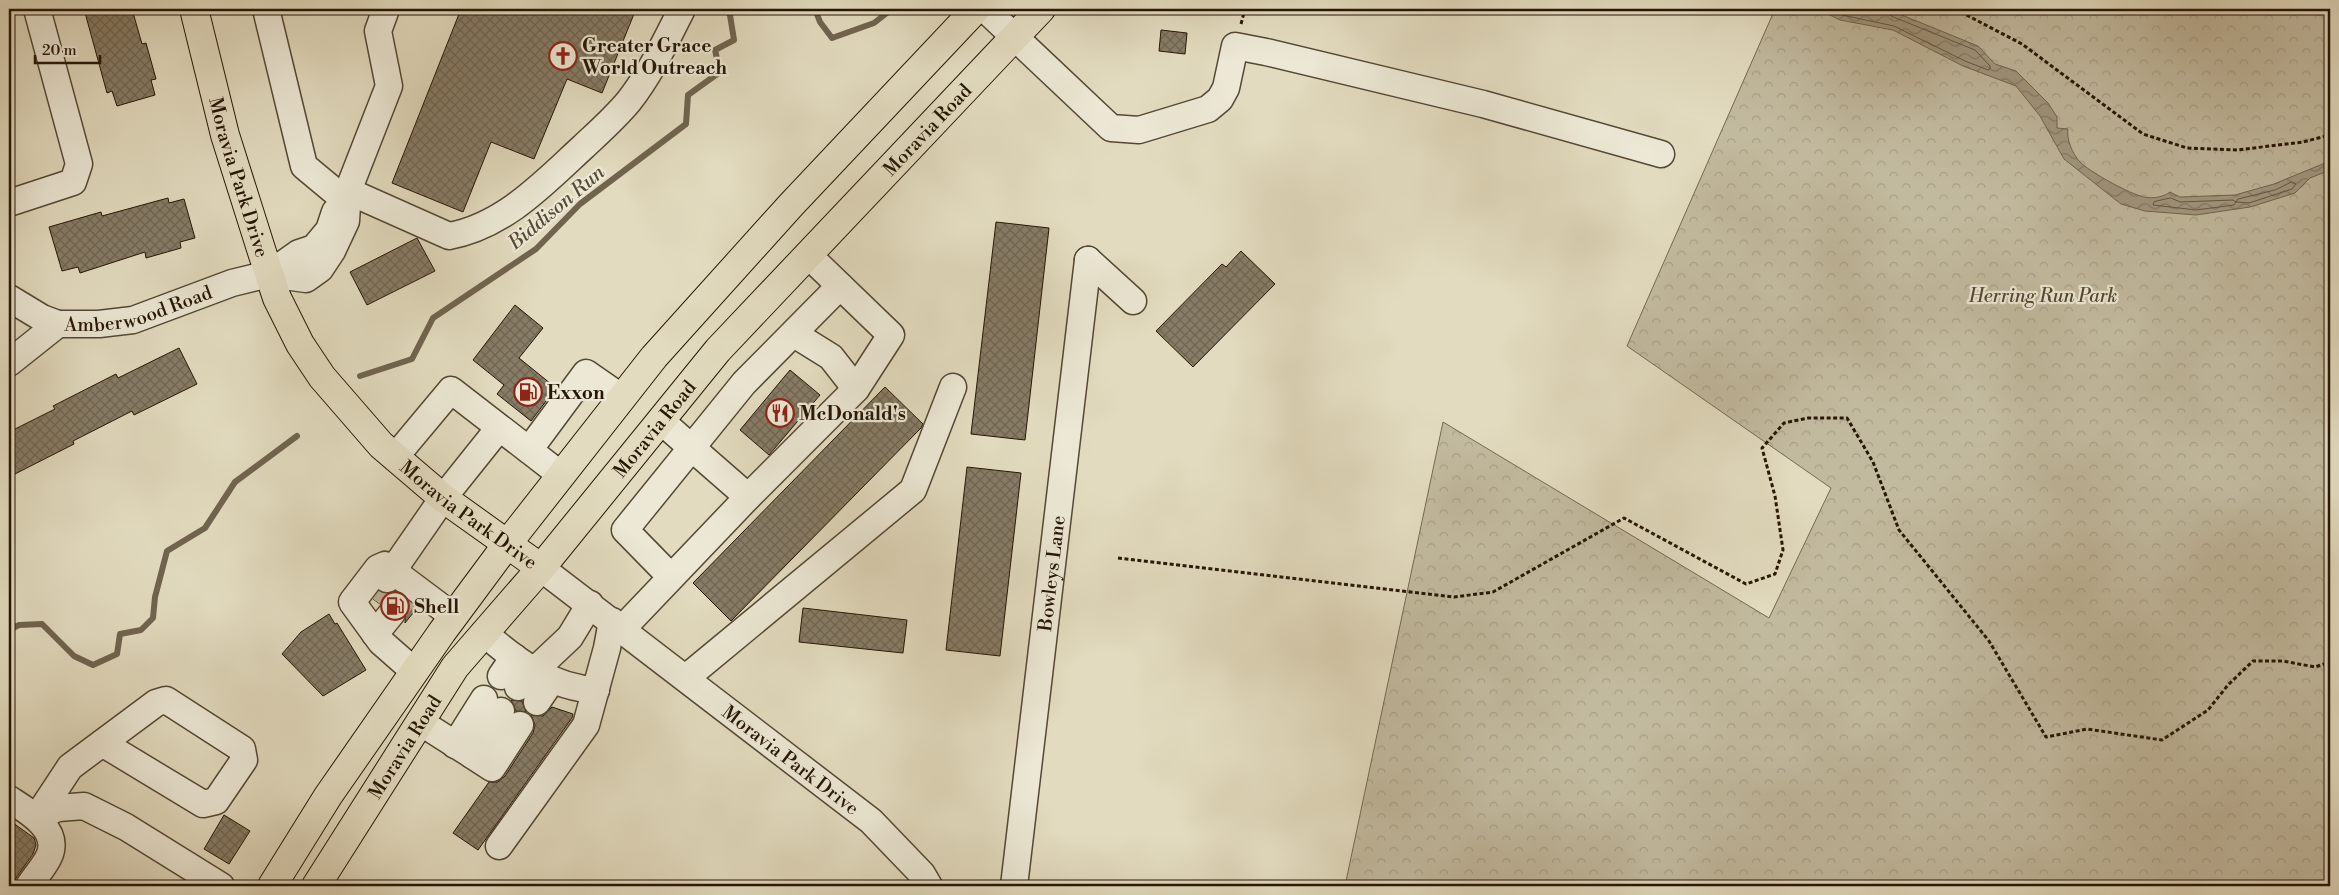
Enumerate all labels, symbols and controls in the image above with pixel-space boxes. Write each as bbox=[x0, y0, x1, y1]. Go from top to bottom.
scale bar bbox=[35, 32, 100, 64]
place label: Greater Grace World Outreach bbox=[581, 34, 727, 80]
text: 20 m bbox=[42, 41, 77, 60]
church icon: Greater Grace World Outreach bbox=[548, 41, 578, 71]
street label: Moravia Road bbox=[878, 79, 977, 181]
street label: Moravia Park Drive bbox=[203, 95, 274, 260]
water label: Biddison Run bbox=[503, 160, 611, 256]
street label: Amberwood Road bbox=[63, 281, 216, 338]
park label: Herring Run Park bbox=[1968, 284, 2117, 308]
street label: Moravia Road bbox=[608, 376, 702, 483]
fuel station icon: Exxon bbox=[513, 377, 543, 407]
place label: Exxon bbox=[547, 381, 605, 405]
restaurant icon: McDonald's bbox=[765, 398, 795, 428]
place label: McDonald's bbox=[799, 402, 906, 426]
street label: Moravia Park Drive bbox=[395, 455, 542, 575]
street label: Bowleys Lane bbox=[1033, 514, 1071, 634]
fuel station icon: Shell bbox=[380, 591, 410, 621]
place label: Shell bbox=[414, 595, 459, 619]
street label: Moravia Road bbox=[363, 691, 447, 804]
street label: Moravia Park Drive bbox=[717, 700, 864, 821]

